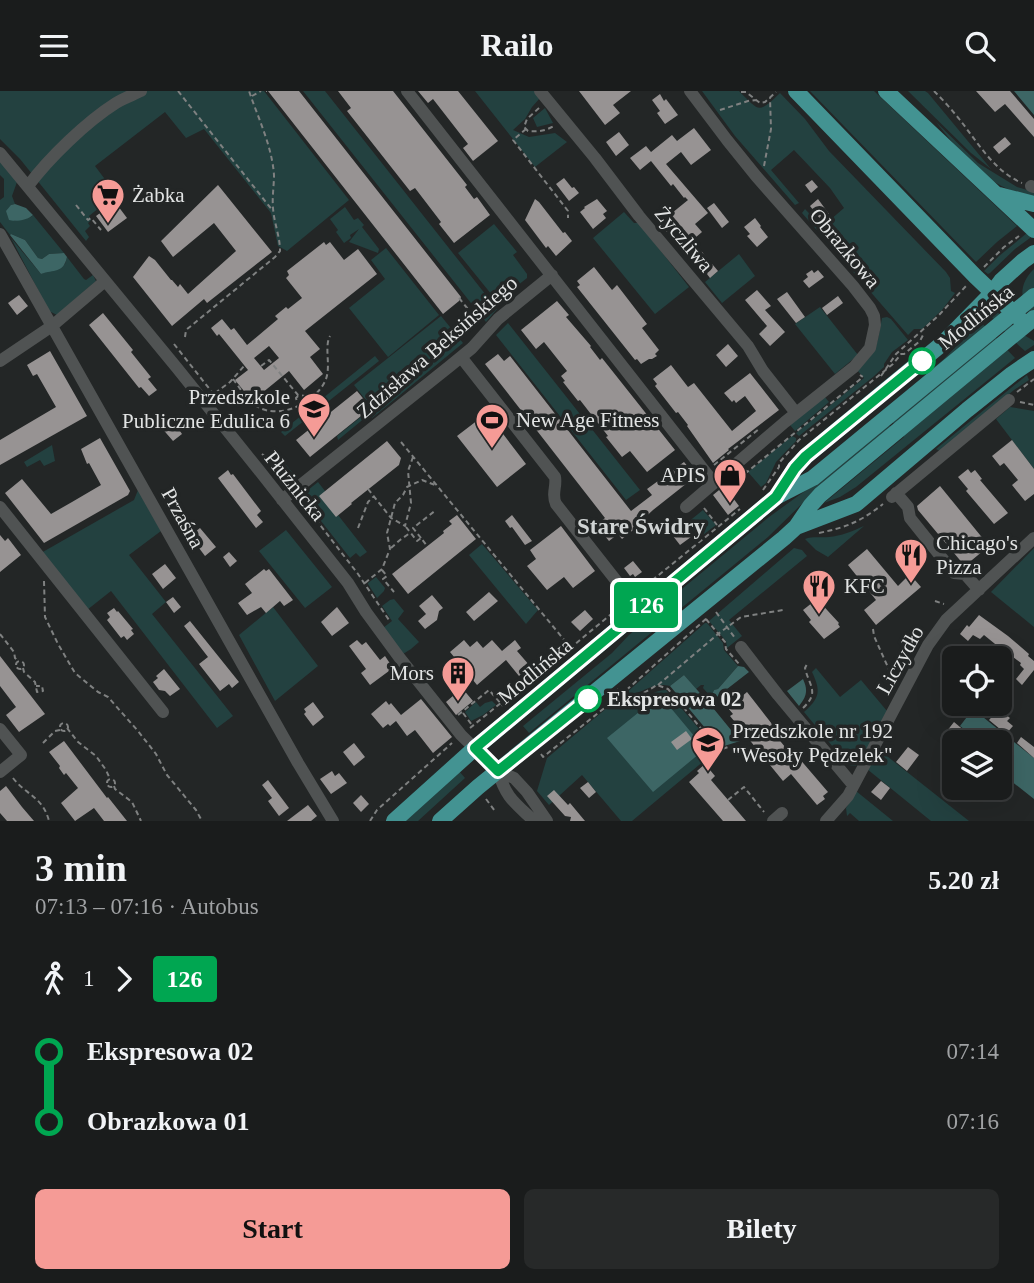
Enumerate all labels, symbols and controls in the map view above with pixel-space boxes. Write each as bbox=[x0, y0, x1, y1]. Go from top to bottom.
icon: menu bbox=[35, 27, 73, 65]
text: Railo bbox=[481, 27, 553, 63]
icon: search bbox=[961, 27, 999, 65]
supermarket icon: Żabka bbox=[89, 176, 127, 225]
place label: Żabka bbox=[132, 183, 185, 207]
street label: Życzliwa bbox=[650, 201, 719, 277]
street label: Obrazkowa bbox=[805, 203, 886, 293]
street label: Zdzisława Beksińskiego bbox=[352, 271, 522, 423]
street label: Modlińska bbox=[934, 279, 1019, 355]
unlabelled marker bbox=[909, 348, 935, 374]
place label: Przedszkole Publiczne Edulica 6 bbox=[122, 385, 290, 433]
school or university icon: Przedszkole Publiczne Edulica 6 bbox=[295, 390, 333, 439]
sports icon: New Age Fitness bbox=[473, 401, 511, 450]
place label: New Age Fitness bbox=[516, 408, 660, 432]
street label: Płużnicka bbox=[260, 446, 331, 526]
shop icon: APIS bbox=[711, 456, 749, 505]
place label: APIS bbox=[660, 463, 706, 487]
street label: Przaśna bbox=[157, 484, 210, 553]
district label: Stare Świdry bbox=[577, 513, 705, 539]
place label: Chicago's Pizza bbox=[936, 531, 1018, 579]
restaurant icon: Chicago's Pizza bbox=[892, 536, 930, 585]
restaurant icon: KFC bbox=[800, 567, 838, 616]
place label: KFC bbox=[844, 574, 885, 598]
line badge: 126 bbox=[606, 582, 686, 628]
text: 126 bbox=[628, 592, 664, 618]
street label: Liczydło bbox=[871, 622, 929, 698]
street label: Modlińska bbox=[493, 633, 578, 709]
map controls bbox=[942, 646, 1012, 800]
button: locate bbox=[942, 646, 1012, 716]
building icon: Mors bbox=[439, 654, 477, 703]
place label: Mors bbox=[390, 661, 434, 685]
marker: Ekspresowa 02 bbox=[575, 686, 601, 712]
place label: Ekspresowa 02 bbox=[607, 687, 741, 711]
place label: Przedszkole nr 192 "Wesoły Pędzelek" bbox=[732, 719, 893, 767]
school or university icon: Przedszkole nr 192 "Wesoły Pędzelek" bbox=[689, 724, 727, 773]
button: layers bbox=[942, 730, 1012, 800]
text: 3 min bbox=[35, 847, 127, 889]
text: 5.20 zł bbox=[928, 866, 999, 895]
text: 07:13 – 07:16 · Autobus bbox=[35, 894, 259, 919]
icon: walk bbox=[35, 960, 73, 998]
icon: forward bbox=[105, 960, 143, 998]
text: 1 bbox=[83, 966, 95, 991]
text: 126 bbox=[167, 966, 203, 992]
text: Ekspresowa 02 bbox=[87, 1037, 253, 1066]
text: 07:14 bbox=[947, 1039, 999, 1064]
text: Obrazkowa 01 bbox=[87, 1107, 250, 1136]
text: 07:16 bbox=[947, 1109, 999, 1134]
button: Start bbox=[35, 1189, 510, 1269]
button: Bilety bbox=[524, 1189, 999, 1269]

